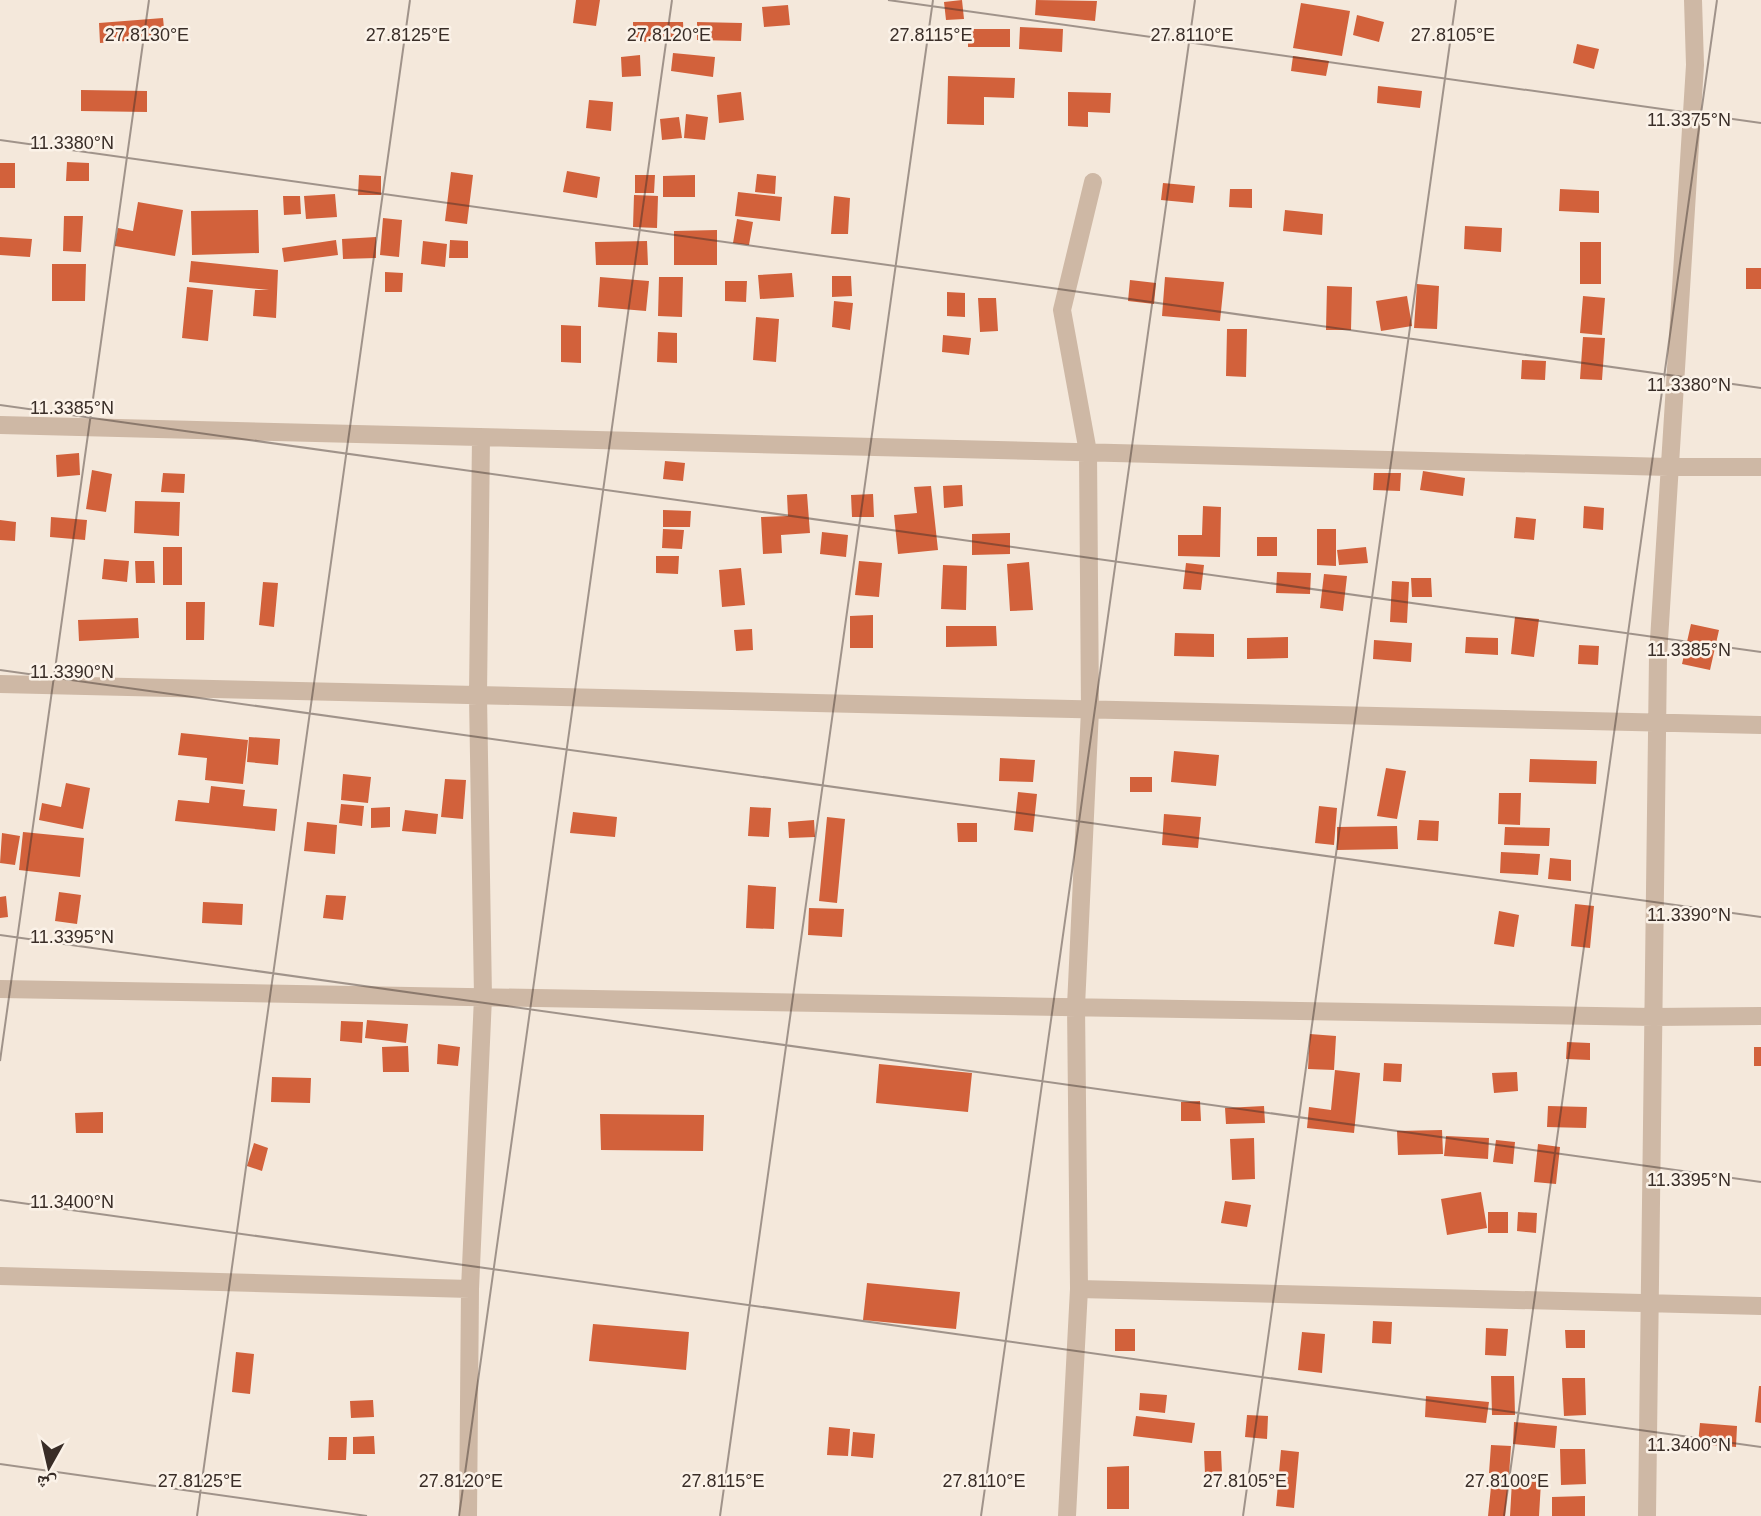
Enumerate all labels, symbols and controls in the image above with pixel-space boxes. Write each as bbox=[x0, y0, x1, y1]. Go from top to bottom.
text: 27.8130°E bbox=[105, 25, 189, 45]
text: 27.8125°E bbox=[366, 25, 450, 45]
text: 27.8120°E bbox=[627, 25, 711, 45]
text: 27.8115°E bbox=[890, 25, 972, 45]
text: 27.8110°E bbox=[1151, 25, 1233, 45]
text: 27.8105°E bbox=[1411, 25, 1495, 45]
text: 11.3375°N bbox=[1647, 110, 1731, 130]
text: 11.3380°N bbox=[30, 133, 114, 153]
text: 11.3380°N bbox=[1647, 375, 1731, 395]
text: 11.3385°N bbox=[30, 398, 114, 418]
text: 11.3385°N bbox=[1647, 640, 1731, 660]
text: 11.3390°N bbox=[30, 662, 114, 682]
text: 11.3390°N bbox=[1647, 905, 1731, 925]
text: 11.3395°N bbox=[30, 927, 114, 947]
text: 11.3395°N bbox=[1647, 1170, 1731, 1190]
text: 11.3400°N bbox=[30, 1192, 114, 1212]
north arrow bbox=[14, 1432, 84, 1502]
text: 11.3400°N bbox=[1647, 1435, 1731, 1455]
text: ش bbox=[35, 1471, 58, 1495]
text: 27.8125°E bbox=[158, 1471, 242, 1491]
text: 27.8120°E bbox=[419, 1471, 503, 1491]
text: 27.8115°E bbox=[682, 1471, 764, 1491]
text: 27.8110°E bbox=[943, 1471, 1025, 1491]
text: 27.8105°E bbox=[1203, 1471, 1287, 1491]
text: 27.8100°E bbox=[1465, 1471, 1549, 1491]

